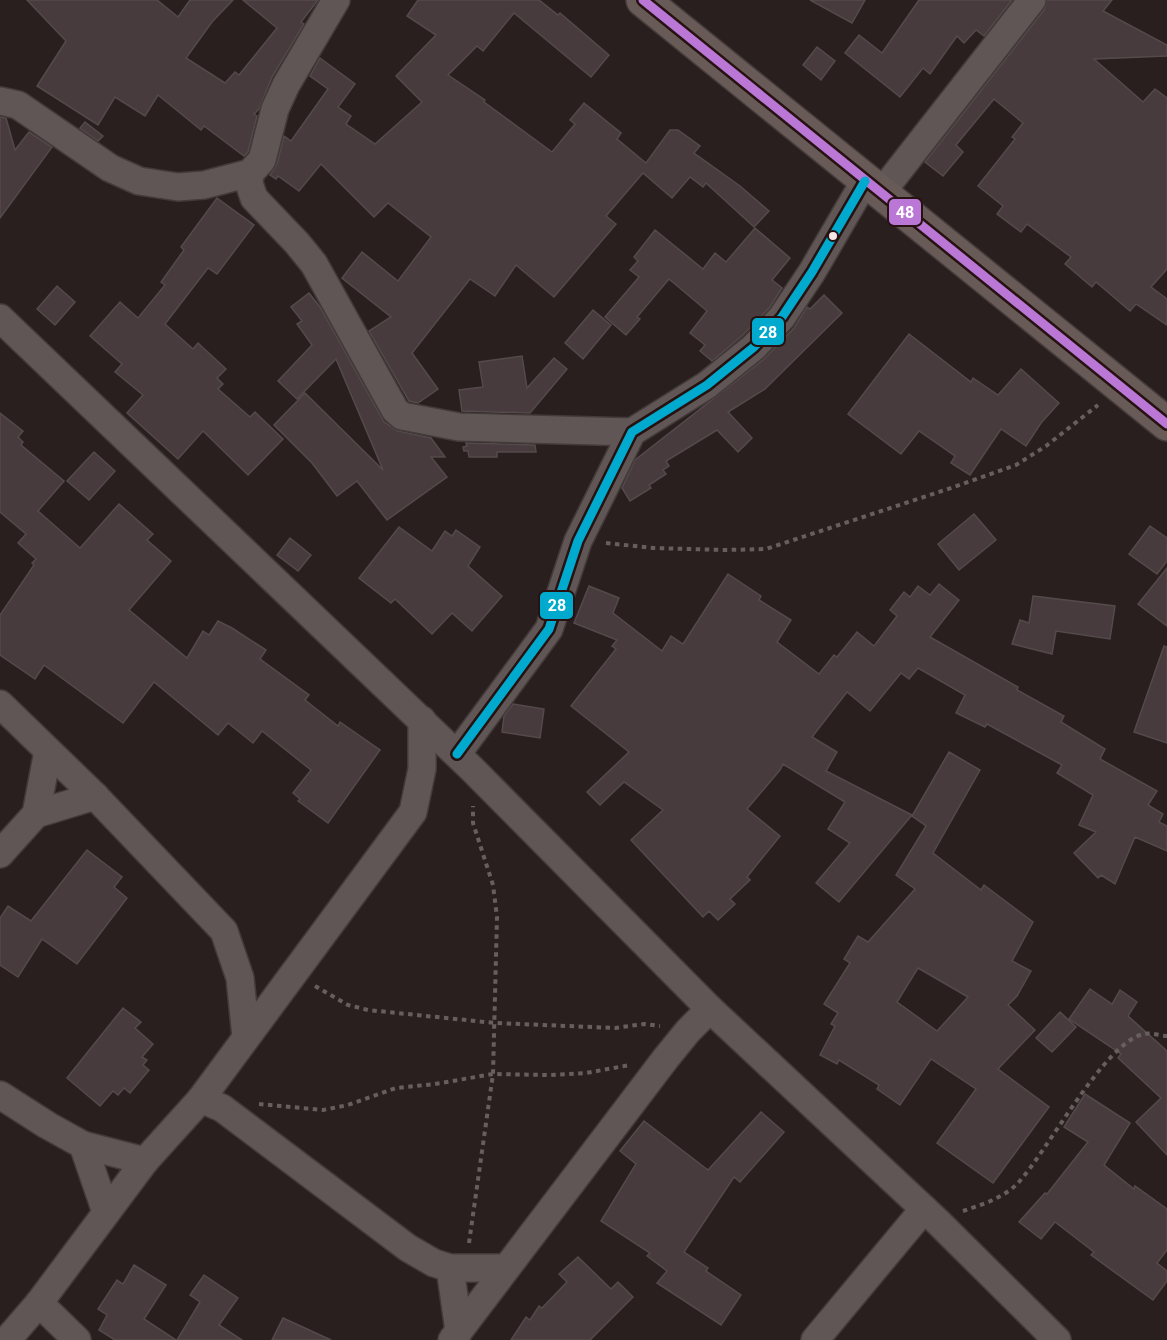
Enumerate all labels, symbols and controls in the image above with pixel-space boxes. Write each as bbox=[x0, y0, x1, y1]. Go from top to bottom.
line badge: 48 bbox=[888, 198, 922, 226]
text: 48 bbox=[896, 203, 914, 222]
unlabelled marker bbox=[827, 230, 839, 242]
line badge: 28 bbox=[751, 317, 785, 346]
text: 28 bbox=[759, 323, 777, 342]
line badge: 28 bbox=[539, 591, 574, 620]
text: 28 bbox=[548, 596, 566, 615]

